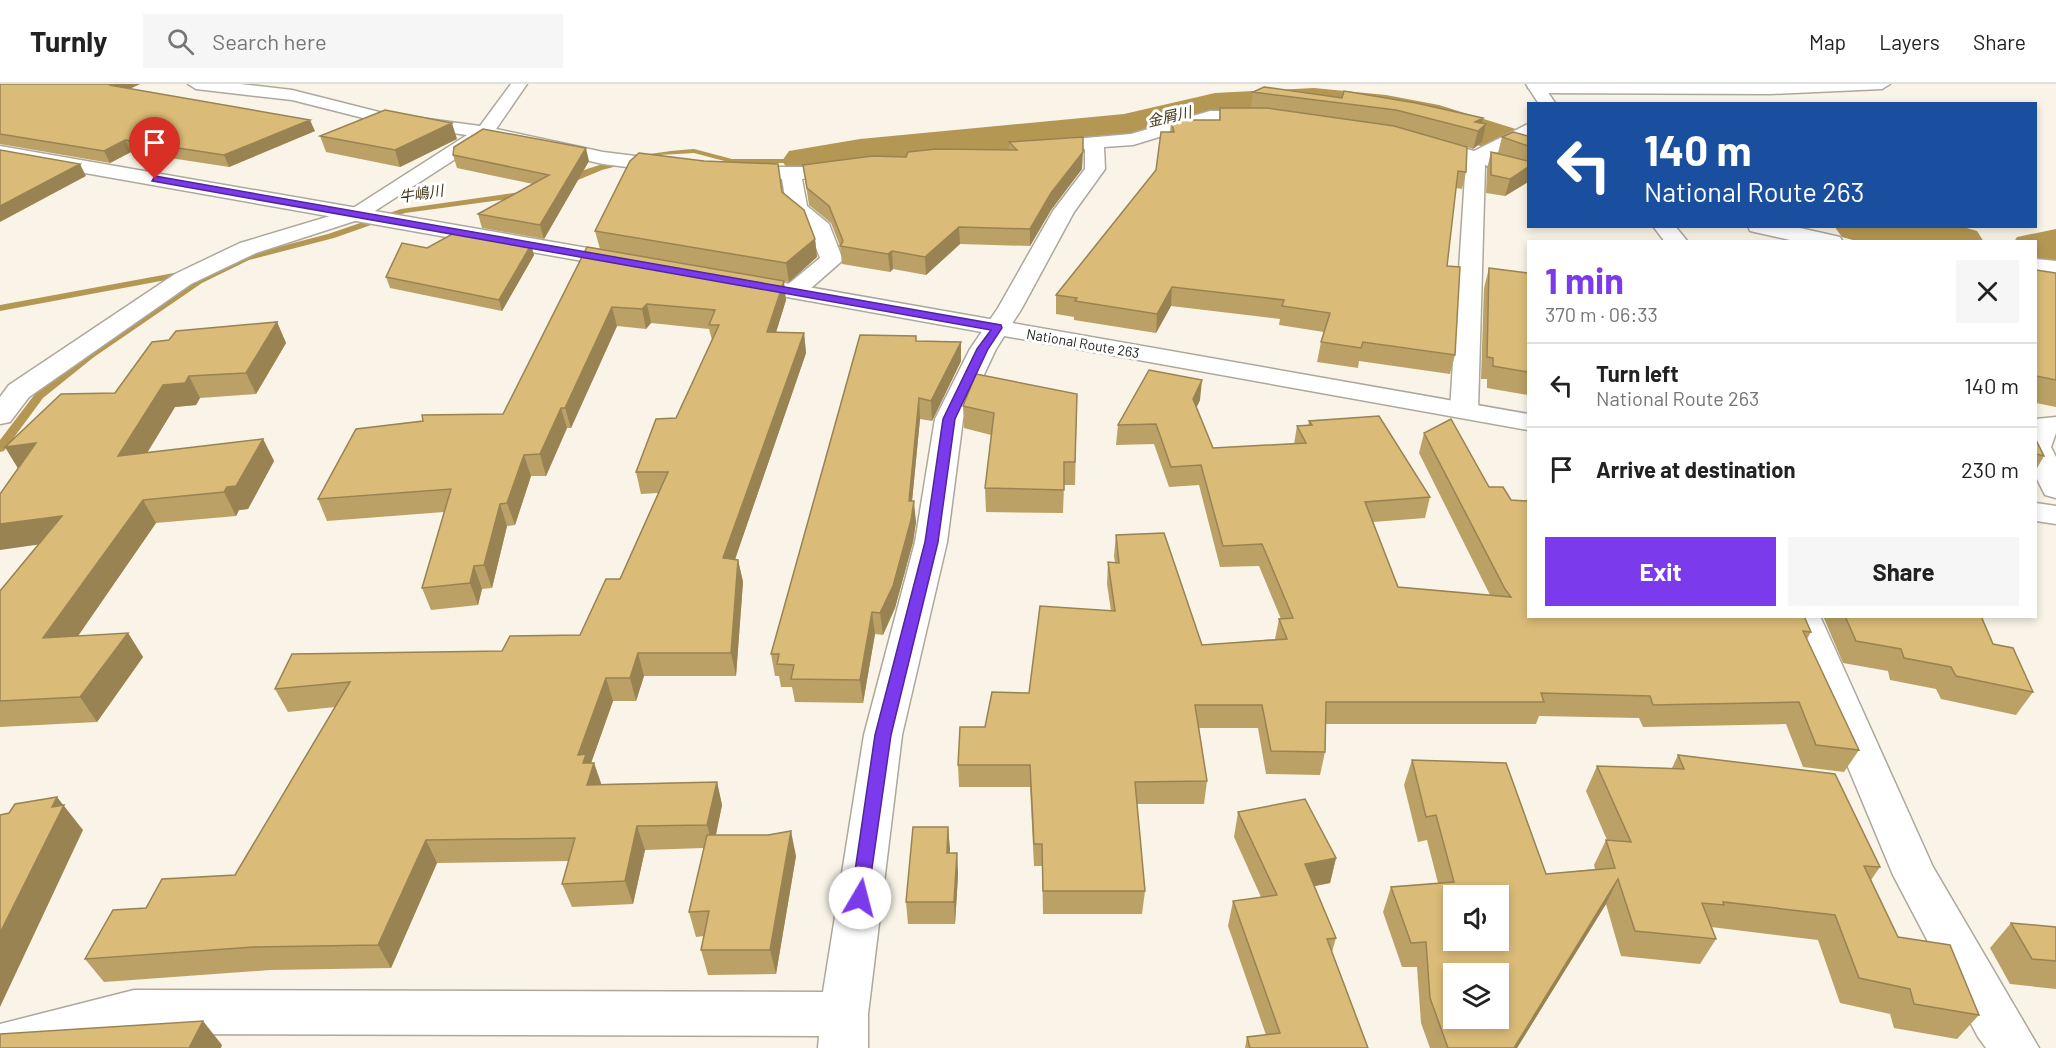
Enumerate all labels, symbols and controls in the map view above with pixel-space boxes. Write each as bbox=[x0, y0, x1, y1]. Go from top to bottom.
search box bbox=[143, 14, 563, 68]
text: Turnly bbox=[30, 24, 107, 58]
icon: search bbox=[164, 25, 197, 58]
text: Search here bbox=[212, 28, 327, 54]
text: Map bbox=[1809, 29, 1846, 54]
text: Layers bbox=[1879, 29, 1940, 54]
text: Share bbox=[1973, 29, 2026, 54]
water label: 金屑川 bbox=[1145, 102, 1195, 130]
pin bbox=[129, 117, 180, 179]
text: 140 m bbox=[1644, 124, 1752, 174]
icon: arrive bbox=[138, 126, 171, 159]
icon: left bbox=[1545, 126, 1623, 204]
text: National Route 263 bbox=[1644, 175, 1864, 207]
water label: 牛嶋川 bbox=[397, 180, 447, 205]
text: 1 min bbox=[1545, 258, 1624, 301]
button: close bbox=[1956, 260, 2019, 323]
text: 370 m · 06:33 bbox=[1545, 302, 1658, 326]
street label: National Route 263 bbox=[1025, 325, 1141, 361]
text: Turn left bbox=[1596, 360, 1679, 386]
icon: left bbox=[1545, 369, 1578, 402]
text: 140 m bbox=[1964, 372, 2019, 398]
text: National Route 263 bbox=[1596, 386, 1759, 410]
icon: arrive bbox=[1545, 453, 1578, 486]
text: Arrive at destination bbox=[1596, 456, 1795, 482]
text: 230 m bbox=[1961, 456, 2019, 482]
button: Exit bbox=[1545, 537, 1776, 606]
button: Share bbox=[1788, 537, 2019, 606]
position arrow bbox=[828, 866, 892, 930]
map controls bbox=[1443, 885, 1509, 1029]
button: sound bbox=[1443, 885, 1509, 951]
button: layers bbox=[1443, 963, 1509, 1029]

